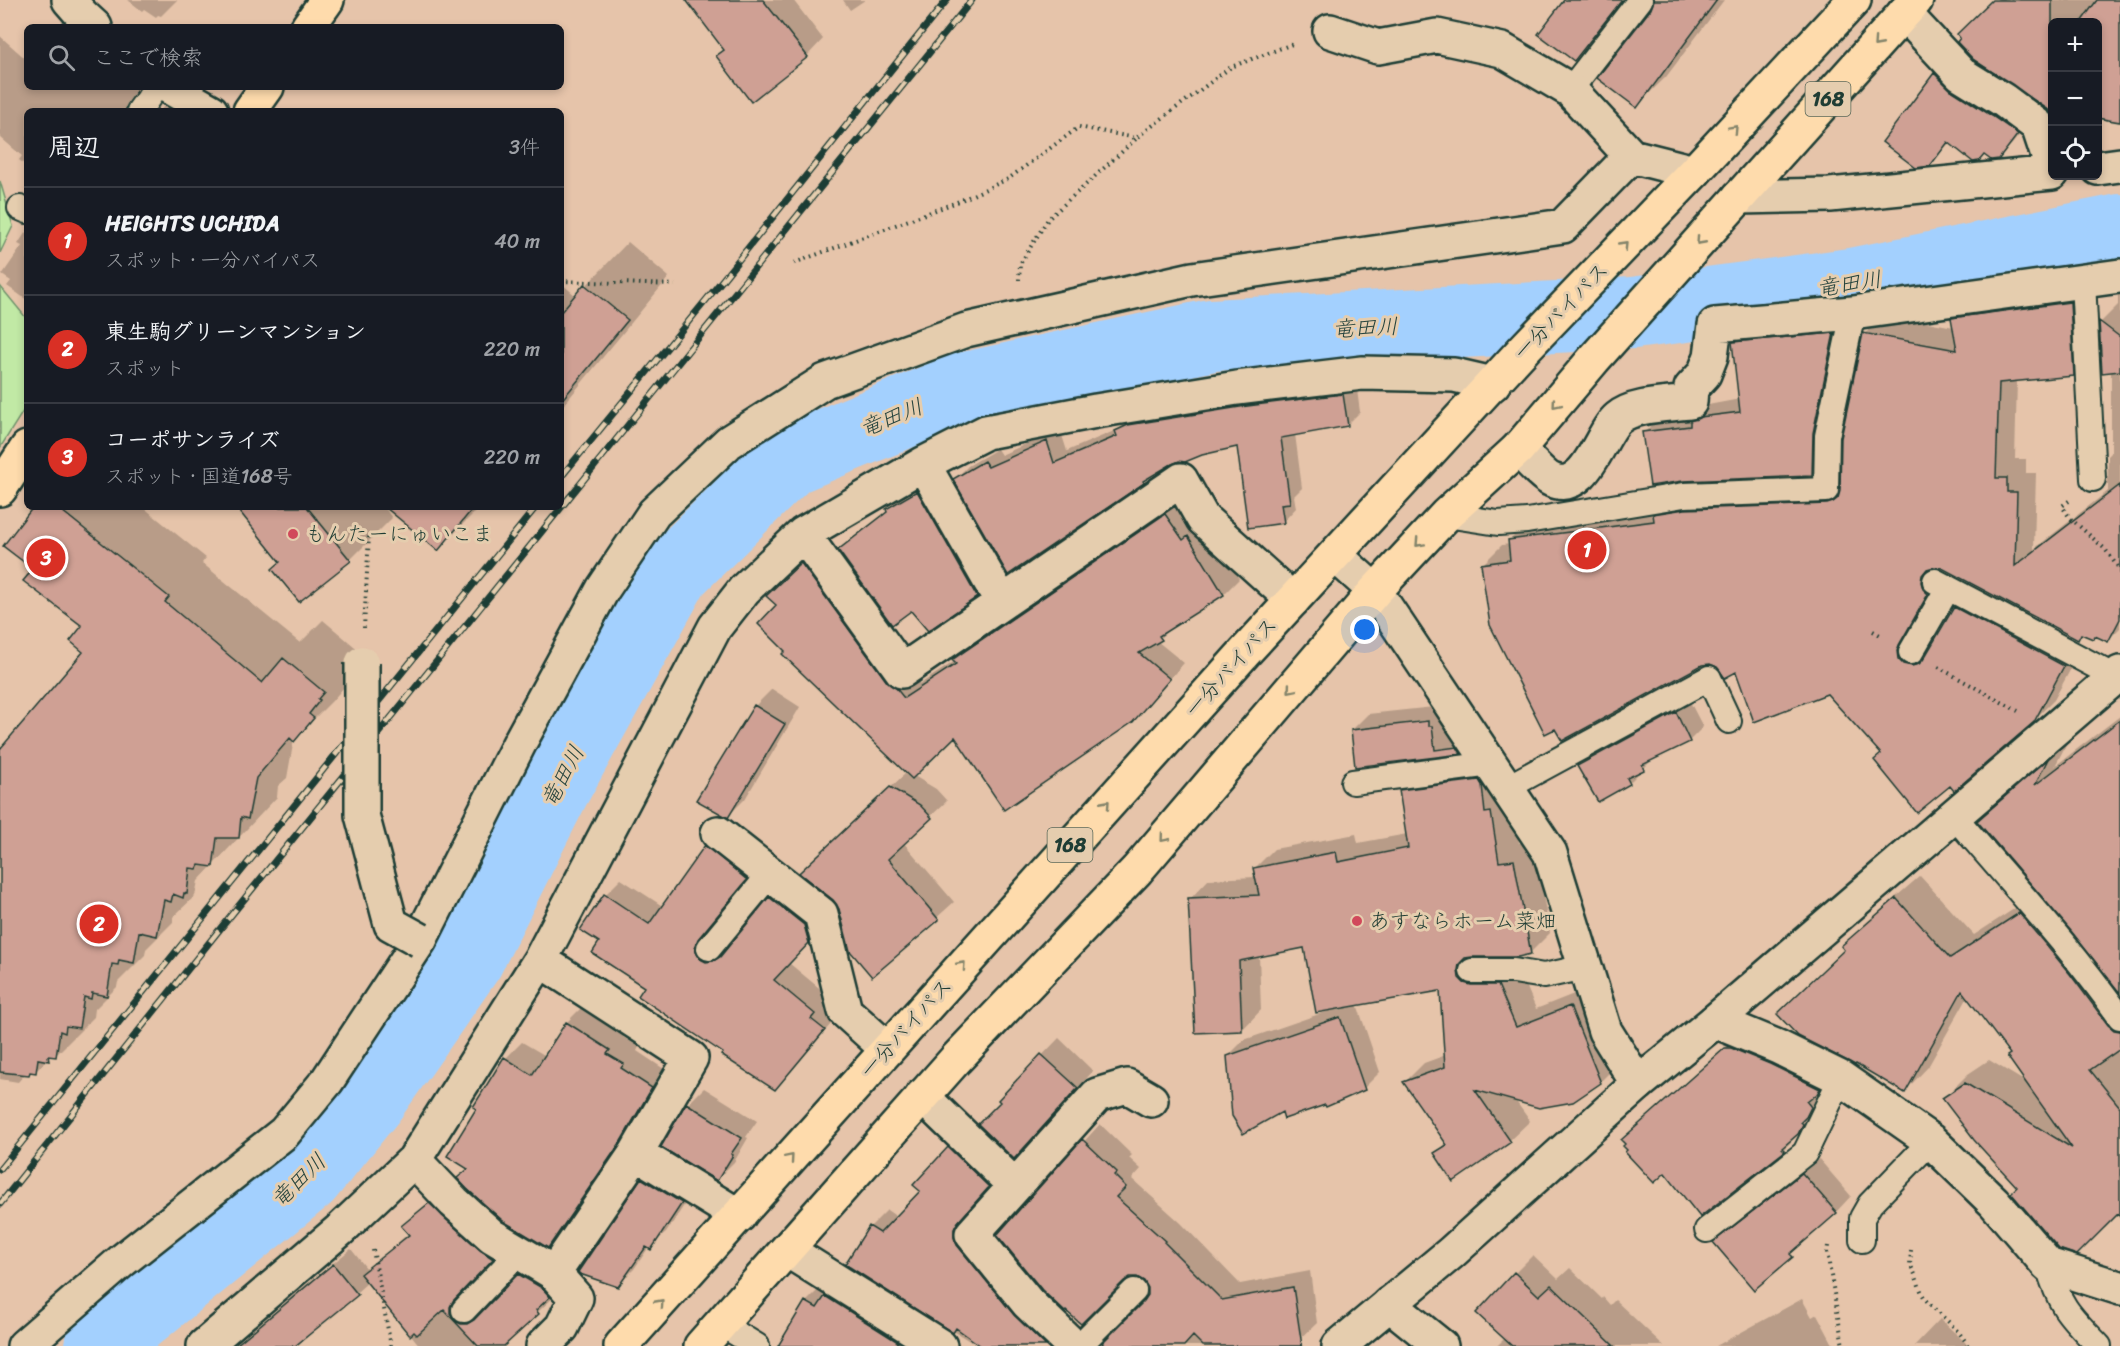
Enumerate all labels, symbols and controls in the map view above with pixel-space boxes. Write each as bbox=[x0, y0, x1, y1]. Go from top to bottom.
map controls bbox=[2048, 18, 2102, 180]
button: + bbox=[2048, 18, 2102, 72]
search box bbox=[24, 24, 564, 90]
one-way arrow bbox=[1873, 37, 1884, 47]
text: ここで検索 bbox=[93, 38, 203, 77]
icon: search bbox=[45, 41, 78, 74]
button: − bbox=[2048, 72, 2102, 126]
road number: 168 bbox=[1806, 82, 1850, 116]
text: 周辺 bbox=[48, 124, 100, 170]
one-way arrow bbox=[1727, 125, 1738, 136]
button: locate bbox=[2048, 126, 2102, 180]
text: 3件 bbox=[509, 130, 540, 165]
text: HEIGHTS UCHIDA bbox=[105, 204, 279, 243]
text: 1 bbox=[63, 224, 72, 259]
text: 40 m bbox=[494, 224, 540, 259]
one-way arrow bbox=[1696, 234, 1707, 245]
one-way arrow bbox=[1616, 242, 1627, 253]
text: スポット · 一分バイパス bbox=[105, 243, 320, 278]
street label: 一分バイパス bbox=[1504, 253, 1618, 369]
water label: 竜田川 bbox=[1813, 259, 1885, 308]
water label: 竜田川 bbox=[1331, 306, 1399, 349]
text: 東生駒グリーンマンション bbox=[105, 312, 366, 351]
text: 2 bbox=[62, 332, 73, 367]
text: 220 m bbox=[484, 332, 540, 367]
text: スポット bbox=[105, 351, 185, 386]
water label: 竜田川 bbox=[853, 387, 929, 448]
one-way arrow bbox=[1552, 397, 1563, 408]
text: コーポサンライズ bbox=[105, 420, 280, 459]
text: 3 bbox=[62, 440, 73, 475]
text: 220 m bbox=[484, 440, 540, 475]
text: スポット · 国道168号 bbox=[105, 459, 293, 494]
place label: もんたーにゅいこま bbox=[305, 515, 493, 553]
marker: もんたーにゅいこま bbox=[286, 527, 300, 541]
pin: 1 bbox=[1568, 528, 1606, 572]
pin: 3 bbox=[26, 536, 66, 580]
one-way arrow bbox=[1416, 536, 1427, 547]
street label: 一分バイパス bbox=[1175, 608, 1287, 726]
your location bbox=[1350, 615, 1379, 644]
one-way arrow bbox=[1287, 682, 1298, 693]
water label: 竜田川 bbox=[530, 738, 595, 815]
one-way arrow bbox=[1099, 801, 1110, 811]
road number: 168 bbox=[1048, 828, 1092, 862]
one-way arrow bbox=[1161, 831, 1172, 842]
pin: 2 bbox=[80, 902, 118, 946]
place label: あすならホーム菜畑 bbox=[1369, 902, 1557, 940]
marker: あすならホーム菜畑 bbox=[1350, 914, 1364, 928]
one-way arrow bbox=[955, 961, 966, 972]
street label: 一分バイパス bbox=[850, 969, 962, 1087]
water label: 竜田川 bbox=[261, 1143, 336, 1217]
one-way arrow bbox=[783, 1154, 794, 1165]
one-way arrow bbox=[653, 1299, 664, 1310]

